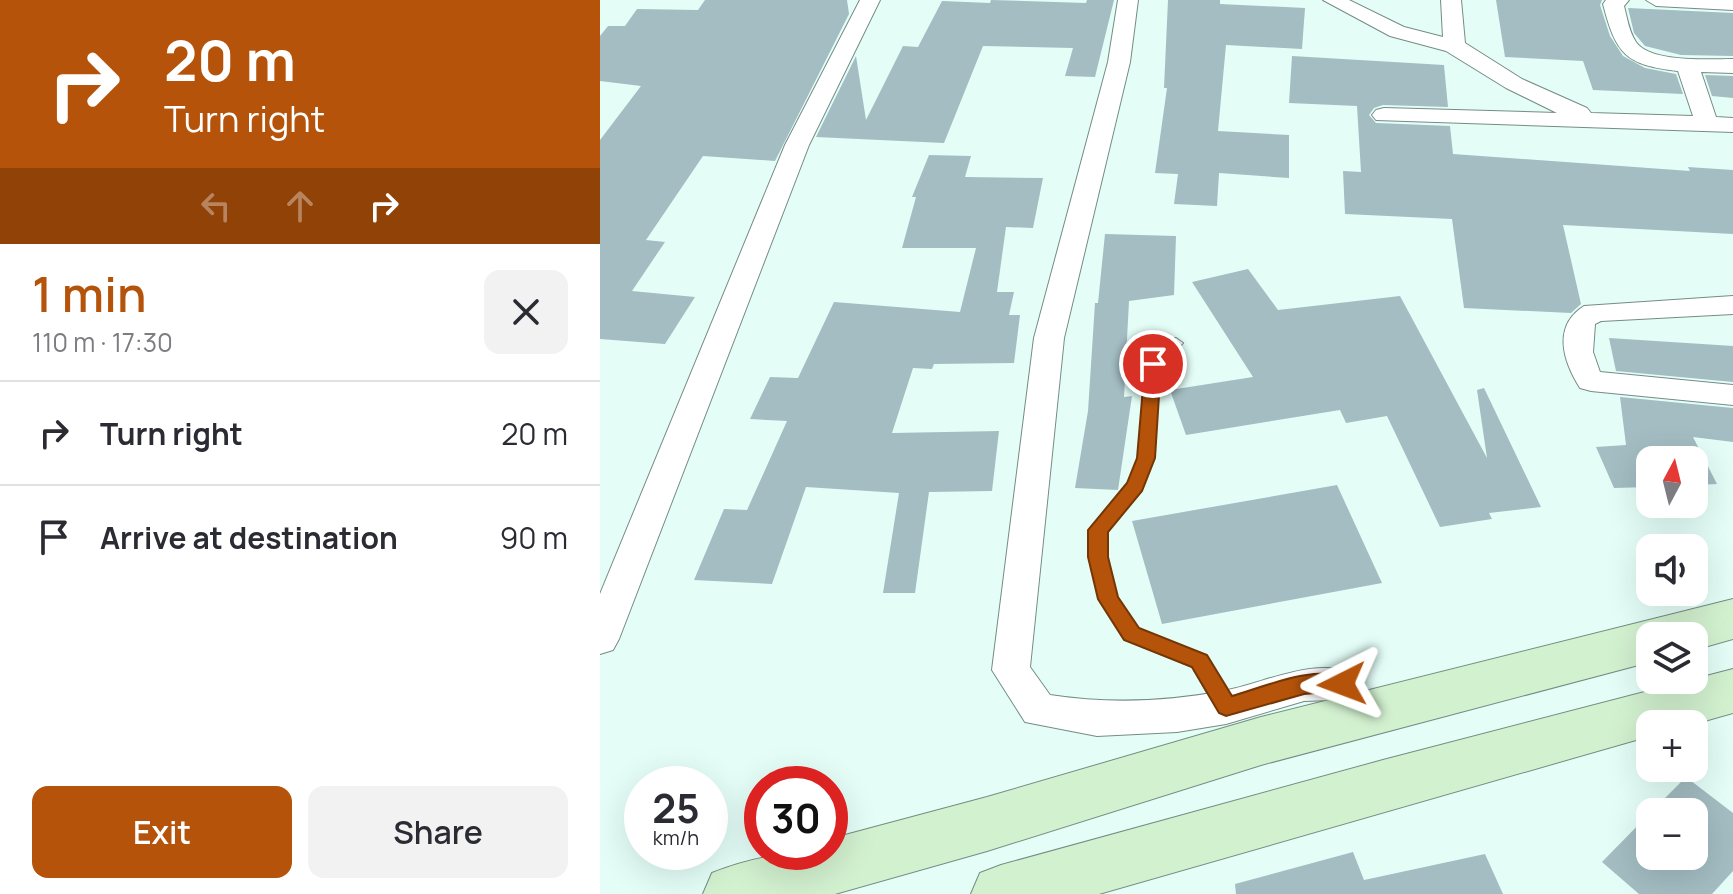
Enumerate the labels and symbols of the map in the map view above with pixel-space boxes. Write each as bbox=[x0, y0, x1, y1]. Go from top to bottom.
pin bbox=[1119, 330, 1187, 398]
north arrow bbox=[1636, 446, 1708, 518]
position arrow bbox=[1300, 642, 1384, 726]
speed limit sign: 30 bbox=[744, 766, 848, 870]

